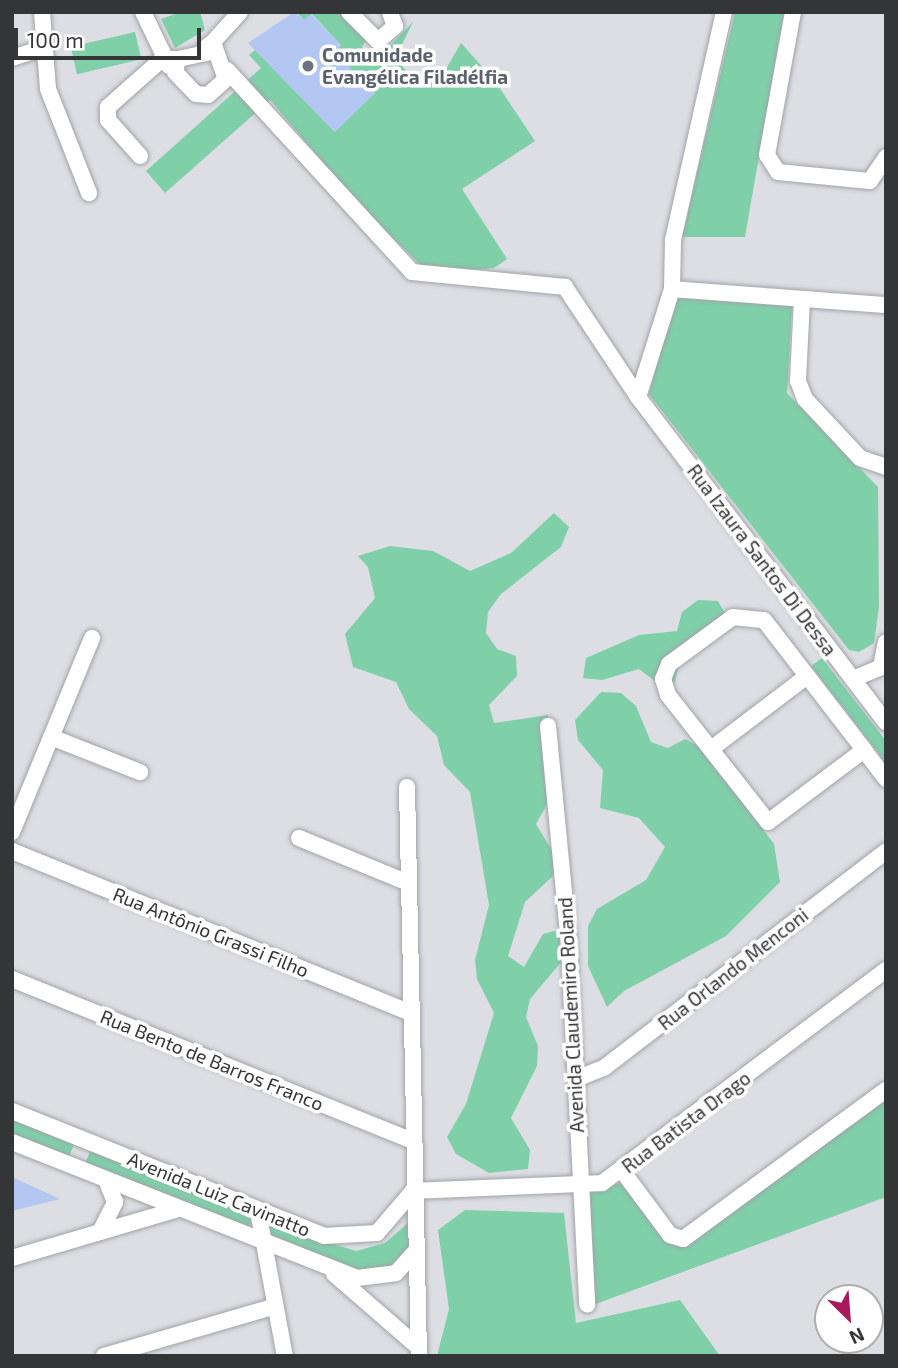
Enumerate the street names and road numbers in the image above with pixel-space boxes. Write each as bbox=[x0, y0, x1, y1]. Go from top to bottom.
street label: Rua Izaura Santos Di Dessa bbox=[683, 460, 841, 660]
street label: Rua Antônio Grassi Filho bbox=[110, 882, 312, 982]
street label: Avenida Claudemiro Roland bbox=[553, 897, 589, 1133]
street label: Rua Orlando Menconi bbox=[653, 903, 813, 1035]
street label: Rua Bento de Barros Franco bbox=[97, 1005, 327, 1115]
street label: Rua Batista Drago bbox=[617, 1066, 755, 1178]
street label: Avenida Luiz Cavinatto bbox=[124, 1147, 314, 1241]

